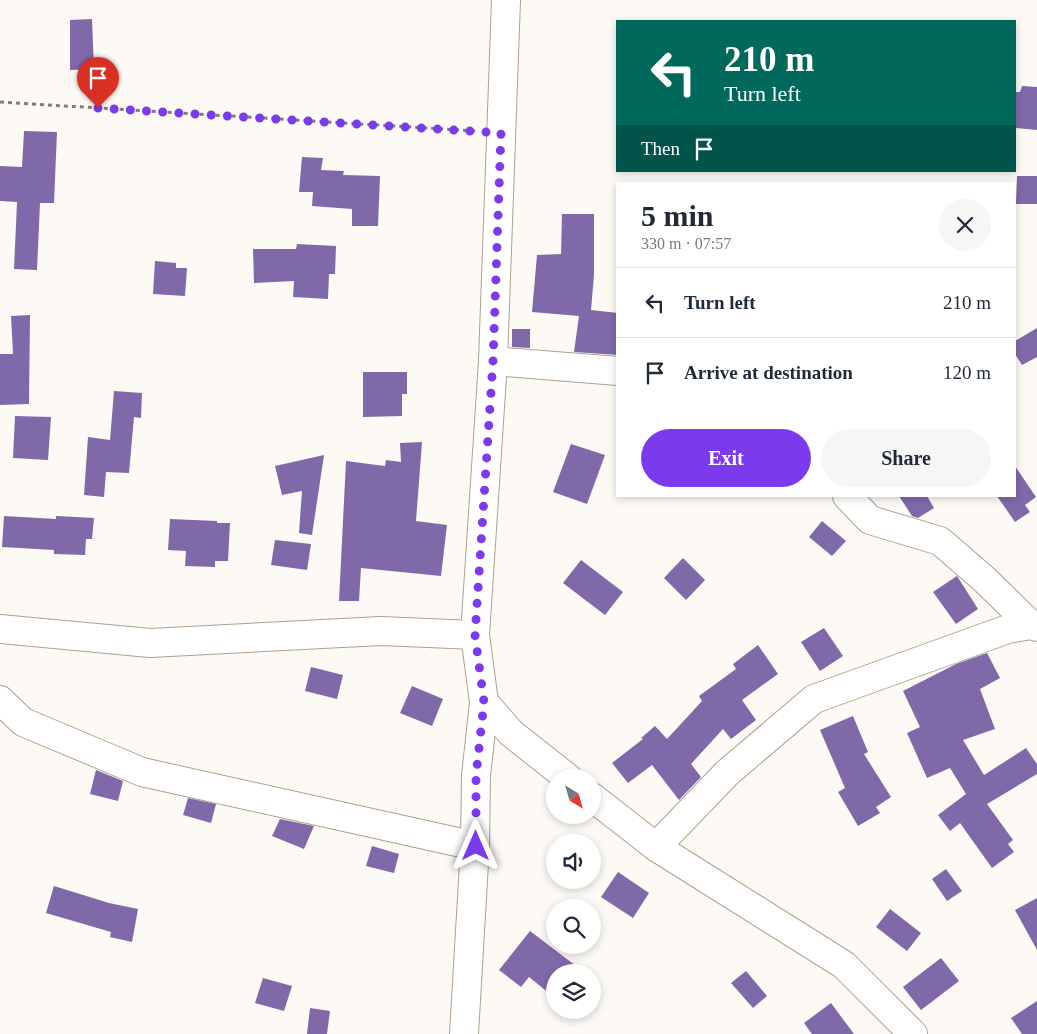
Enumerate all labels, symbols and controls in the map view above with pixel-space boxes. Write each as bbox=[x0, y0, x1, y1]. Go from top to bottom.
icon: left bbox=[641, 40, 706, 105]
text: 210 m bbox=[724, 40, 814, 79]
pin bbox=[77, 57, 119, 108]
icon: arrive bbox=[84, 64, 112, 92]
text: Turn left bbox=[724, 81, 801, 106]
icon: arrive bbox=[690, 135, 718, 163]
text: Then bbox=[641, 138, 680, 159]
text: 5 min bbox=[641, 199, 714, 232]
button: close bbox=[939, 199, 991, 251]
text: 330 m · 07:57 bbox=[641, 235, 731, 252]
icon: left bbox=[641, 289, 669, 317]
text: Turn left bbox=[684, 292, 756, 313]
text: 210 m bbox=[943, 292, 991, 313]
icon: arrive bbox=[641, 359, 669, 387]
text: Arrive at destination bbox=[684, 362, 853, 383]
text: 120 m bbox=[943, 362, 991, 383]
button: Exit bbox=[641, 429, 811, 487]
button: Share bbox=[821, 429, 991, 487]
north arrow bbox=[546, 769, 601, 824]
map controls bbox=[546, 769, 601, 1019]
position arrow bbox=[449, 819, 501, 871]
button: sound bbox=[546, 834, 601, 889]
button: search bbox=[546, 899, 601, 954]
button: layers bbox=[546, 964, 601, 1019]

